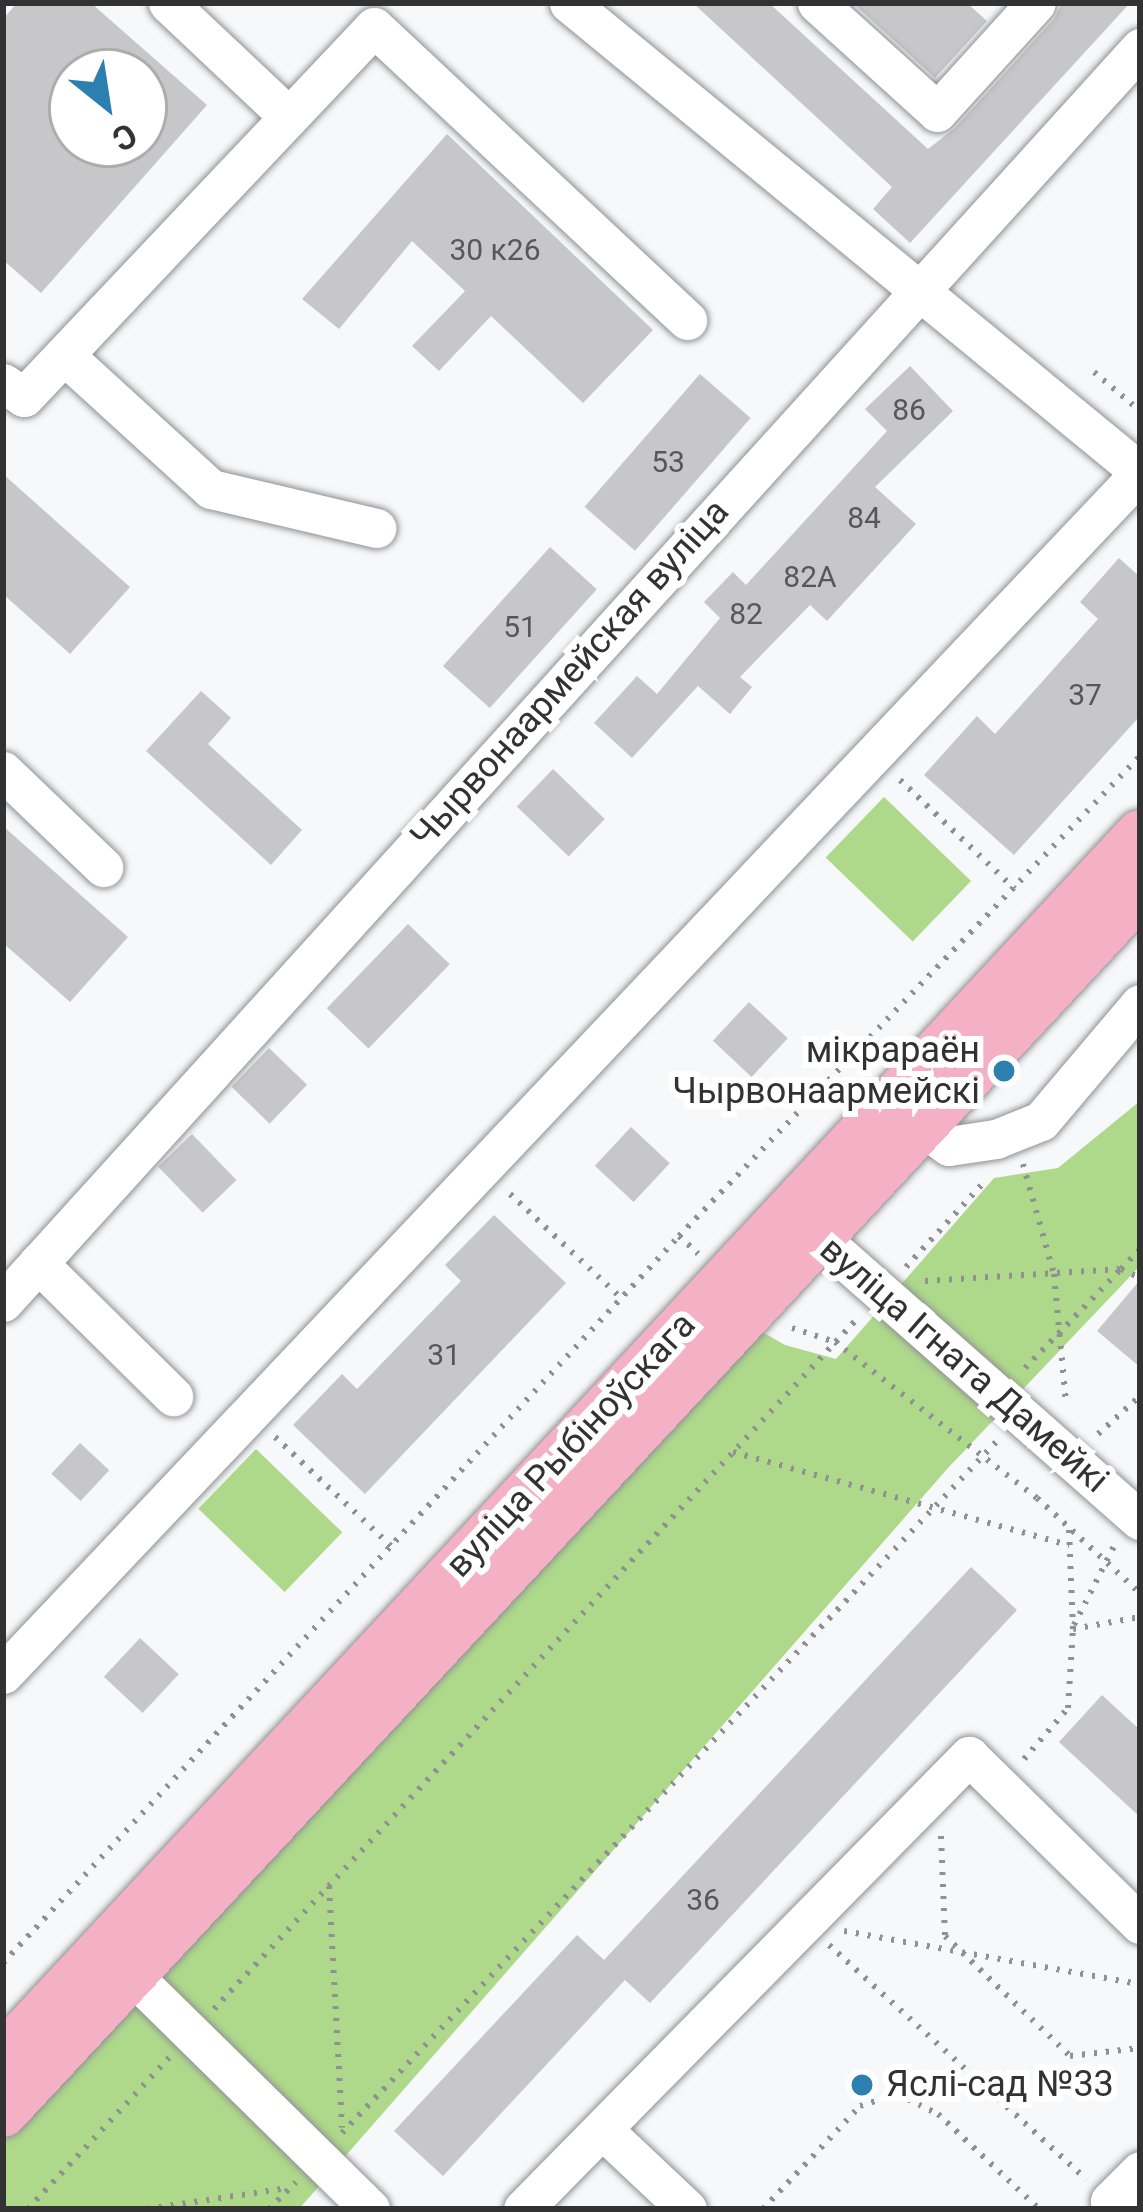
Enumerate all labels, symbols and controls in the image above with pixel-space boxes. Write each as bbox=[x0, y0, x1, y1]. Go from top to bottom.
north arrow bbox=[48, 48, 168, 168]
text: С bbox=[106, 115, 144, 159]
house number: 30 к26 bbox=[449, 232, 541, 268]
house number: 86 bbox=[892, 392, 926, 428]
house number: 53 bbox=[651, 444, 685, 480]
street label: Чырвонаармейская вуліца bbox=[402, 491, 738, 857]
house number: 84 bbox=[847, 500, 881, 536]
house number: 82А bbox=[783, 559, 837, 595]
house number: 82 bbox=[729, 596, 763, 632]
house number: 51 bbox=[503, 609, 537, 645]
house number: 37 bbox=[1068, 677, 1102, 713]
place label: мікрараён Чырвонаармейскі bbox=[672, 1028, 980, 1113]
marker: мікрараён Чырвонаармейскі bbox=[991, 1058, 1017, 1084]
street label: вуліца Ігната Дамейкі bbox=[811, 1228, 1117, 1502]
street label: вуліца Рыбіноўскага bbox=[437, 1304, 705, 1586]
house number: 31 bbox=[427, 1337, 461, 1373]
house number: 36 bbox=[686, 1882, 720, 1918]
place label: Яслі-сад №33 bbox=[886, 2063, 1114, 2107]
marker: Яслі-сад №33 bbox=[849, 2072, 875, 2098]

